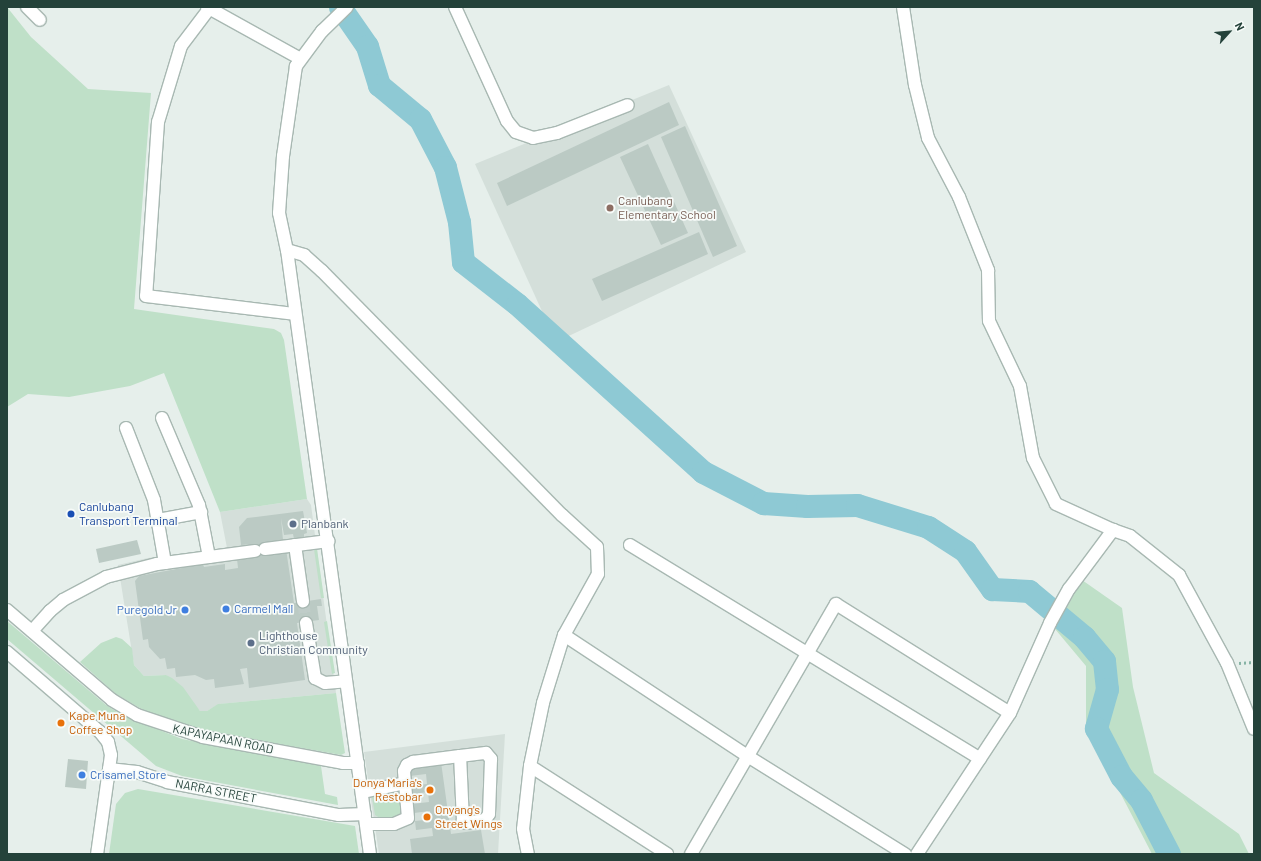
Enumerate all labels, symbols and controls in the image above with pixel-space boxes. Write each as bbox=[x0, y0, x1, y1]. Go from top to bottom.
north arrow bbox=[1209, 12, 1249, 52]
text: N bbox=[1233, 20, 1248, 33]
place label: Canlubang Elementary School bbox=[618, 194, 716, 222]
marker: Canlubang Elementary School bbox=[605, 203, 615, 213]
place label: Canlubang Transport Terminal bbox=[79, 500, 177, 528]
marker: Canlubang Transport Terminal bbox=[66, 509, 76, 519]
place label: Planbank bbox=[301, 517, 349, 531]
marker: Planbank bbox=[288, 519, 298, 529]
place label: Carmel Mall bbox=[234, 602, 293, 616]
place label: Puregold Jr bbox=[117, 603, 177, 617]
marker: Carmel Mall bbox=[221, 604, 231, 614]
marker: Puregold Jr bbox=[180, 605, 190, 615]
place label: Lighthouse Christian Community bbox=[259, 629, 368, 657]
marker: Lighthouse Christian Community bbox=[246, 638, 256, 648]
place label: Kape Muna Coffee Shop bbox=[69, 709, 132, 737]
marker: Kape Muna Coffee Shop bbox=[56, 718, 66, 728]
street label: KAPAYAPAAN ROAD bbox=[171, 721, 275, 757]
place label: Crisamel Store bbox=[90, 768, 166, 782]
marker: Crisamel Store bbox=[77, 770, 87, 780]
street label: NARRA STREET bbox=[174, 776, 258, 806]
place label: Donya Maria's Restobar bbox=[353, 776, 422, 804]
marker: Donya Maria's Restobar bbox=[425, 785, 435, 795]
place label: Onyang's Street Wings bbox=[435, 803, 502, 831]
marker: Onyang's Street Wings bbox=[422, 812, 432, 822]

